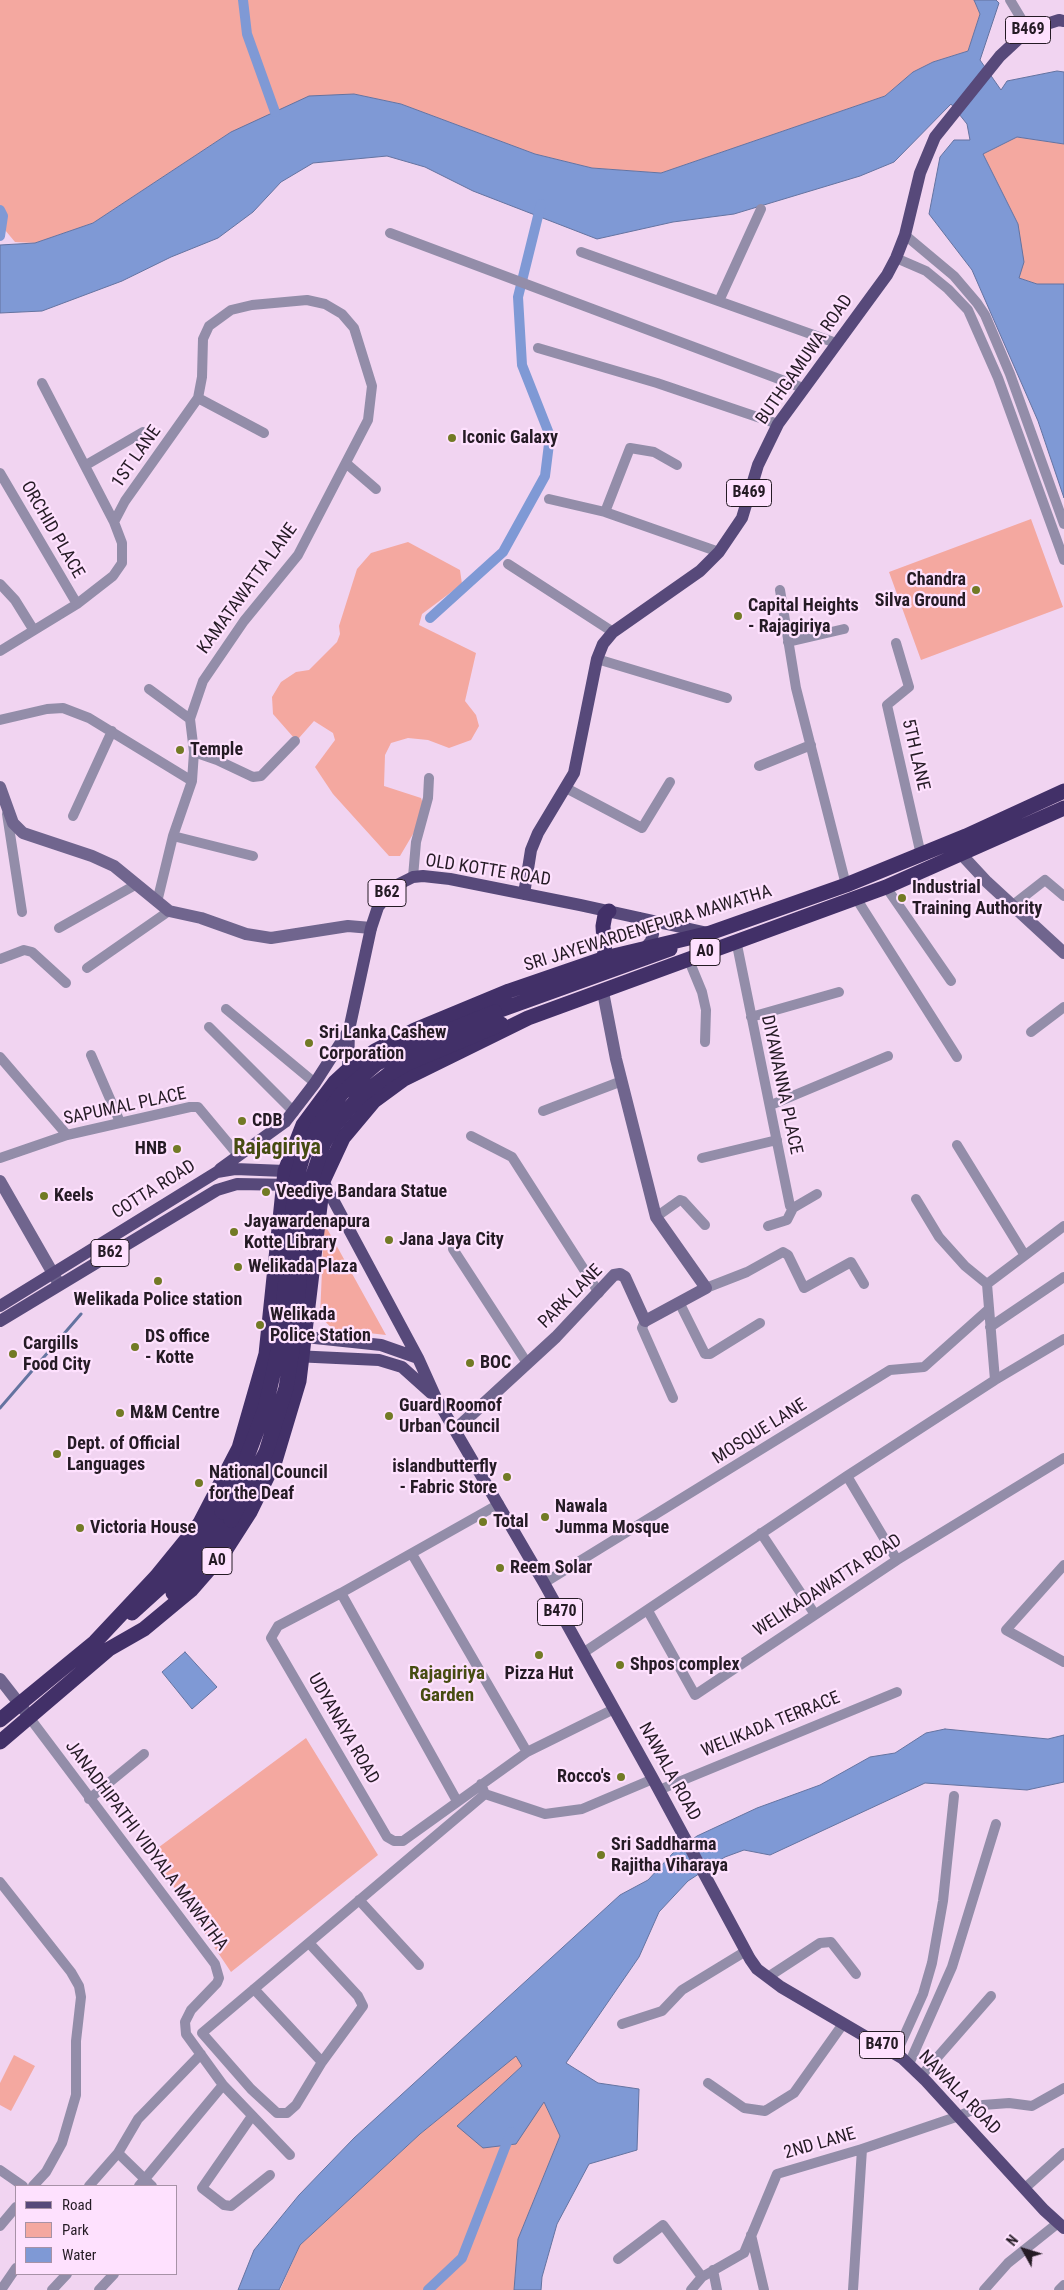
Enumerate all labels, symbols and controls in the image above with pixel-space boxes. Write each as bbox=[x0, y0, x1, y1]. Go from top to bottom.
road number: B469 bbox=[1006, 16, 1050, 44]
street label: BUTHGAMUWA ROAD bbox=[752, 291, 858, 429]
street label: 1ST LANE bbox=[108, 422, 166, 492]
place label: Iconic Galaxy bbox=[462, 427, 558, 449]
marker: Iconic Galaxy bbox=[446, 432, 458, 444]
street label: ORCHID PLACE bbox=[15, 477, 89, 583]
road number: B469 bbox=[726, 479, 772, 506]
street label: KAMATAWATTA LANE bbox=[193, 519, 303, 659]
place label: Chandra Silva Ground bbox=[875, 569, 966, 612]
marker: Chandra Silva Ground bbox=[970, 584, 982, 596]
place label: Capital Heights - Rajagiriya bbox=[748, 595, 859, 638]
marker: Capital Heights - Rajagiriya bbox=[732, 610, 744, 622]
street label: 5TH LANE bbox=[896, 717, 934, 793]
place label: Temple bbox=[190, 739, 243, 761]
marker: Temple bbox=[174, 744, 186, 756]
street label: OLD KOTTE ROAD bbox=[424, 850, 552, 892]
place label: Industrial Training Authority bbox=[912, 877, 1042, 920]
road number: B62 bbox=[368, 880, 406, 906]
street label: SRI JAYEWARDENEPURA MAWATHA bbox=[522, 881, 774, 977]
marker: Industrial Training Authority bbox=[896, 892, 908, 904]
road number: A0 bbox=[690, 939, 720, 966]
street label: DIYAWANNA PLACE bbox=[756, 1013, 806, 1157]
place label: Sri Lanka Cashew Corporation bbox=[319, 1022, 446, 1064]
marker: Sri Lanka Cashew Corporation bbox=[303, 1037, 315, 1049]
street label: SAPUMAL PLACE bbox=[62, 1083, 188, 1131]
place label: CDB bbox=[252, 1110, 283, 1132]
marker: CDB bbox=[236, 1115, 248, 1127]
district label: Rajagiriya bbox=[233, 1135, 321, 1161]
place label: HNB bbox=[135, 1138, 167, 1160]
marker: HNB bbox=[171, 1143, 183, 1155]
street label: COTTA ROAD bbox=[108, 1156, 200, 1224]
place label: Veediye Bandara Statue bbox=[276, 1181, 447, 1203]
place label: Keels bbox=[54, 1185, 94, 1207]
marker: Veediye Bandara Statue bbox=[260, 1186, 272, 1198]
marker: Keels bbox=[38, 1190, 50, 1202]
place label: Jayawardenapura Kotte Library bbox=[244, 1211, 370, 1254]
marker: Jayawardenapura Kotte Library bbox=[228, 1226, 240, 1238]
place label: Jana Jaya City bbox=[399, 1229, 504, 1251]
marker: Jana Jaya City bbox=[383, 1234, 395, 1246]
road number: B62 bbox=[91, 1240, 129, 1266]
place label: Welikada Plaza bbox=[248, 1256, 357, 1278]
street label: PARK LANE bbox=[534, 1260, 608, 1334]
marker: Welikada Plaza bbox=[232, 1261, 244, 1273]
marker: Welikada Police station bbox=[152, 1275, 164, 1287]
place label: Welikada Police station bbox=[74, 1289, 242, 1311]
place label: Welikada Police Station bbox=[270, 1304, 371, 1346]
marker: Welikada Police Station bbox=[254, 1319, 266, 1331]
place label: DS office - Kotte bbox=[145, 1326, 210, 1368]
place label: Cargills Food City bbox=[23, 1333, 91, 1376]
marker: DS office - Kotte bbox=[129, 1341, 141, 1353]
marker: Cargills Food City bbox=[7, 1348, 19, 1360]
place label: BOC bbox=[480, 1352, 511, 1374]
marker: BOC bbox=[464, 1357, 476, 1369]
place label: Guard Roomof Urban Council bbox=[399, 1395, 502, 1438]
street label: MOSQUE LANE bbox=[709, 1395, 811, 1469]
place label: M&M Centre bbox=[130, 1402, 220, 1424]
marker: M&M Centre bbox=[114, 1407, 126, 1419]
marker: Guard Roomof Urban Council bbox=[383, 1410, 395, 1422]
place label: Dept. of Official Languages bbox=[67, 1433, 180, 1476]
marker: Dept. of Official Languages bbox=[51, 1448, 63, 1460]
place label: islandbutterfly - Fabric Store bbox=[392, 1456, 497, 1498]
place label: National Council for the Deaf bbox=[209, 1462, 328, 1505]
marker: islandbutterfly - Fabric Store bbox=[501, 1471, 513, 1483]
marker: National Council for the Deaf bbox=[193, 1477, 205, 1489]
place label: Nawala Jumma Mosque bbox=[555, 1496, 669, 1538]
place label: Total bbox=[493, 1511, 528, 1533]
marker: Nawala Jumma Mosque bbox=[539, 1511, 551, 1523]
marker: Total bbox=[477, 1516, 489, 1528]
place label: Victoria House bbox=[90, 1517, 196, 1539]
marker: Victoria House bbox=[74, 1522, 86, 1534]
street label: WELIKADAWATTA ROAD bbox=[750, 1530, 906, 1642]
road number: A0 bbox=[202, 1548, 232, 1574]
place label: Reem Solar bbox=[510, 1557, 592, 1579]
marker: Reem Solar bbox=[494, 1562, 506, 1574]
road number: B470 bbox=[538, 1598, 582, 1625]
marker: Pizza Hut bbox=[533, 1649, 545, 1661]
place label: Shpos complex bbox=[630, 1654, 740, 1676]
marker: Shpos complex bbox=[614, 1659, 626, 1671]
district label: Rajagiriya Garden bbox=[409, 1663, 485, 1707]
place label: Pizza Hut bbox=[504, 1663, 574, 1685]
street label: UDYANAYA ROAD bbox=[303, 1670, 383, 1788]
street label: WELIKADA TERRACE bbox=[699, 1687, 843, 1763]
street label: NAWALA ROAD bbox=[633, 1719, 705, 1825]
street label: JANADHIPATHI VIDYALA MAWATHA bbox=[60, 1737, 232, 1955]
place label: Rocco's bbox=[557, 1766, 611, 1788]
marker: Rocco's bbox=[615, 1771, 627, 1783]
place label: Sri Saddharma Rajitha Viharaya bbox=[611, 1834, 728, 1876]
marker: Sri Saddharma Rajitha Viharaya bbox=[595, 1849, 607, 1861]
road number: B470 bbox=[860, 2032, 904, 2058]
street label: NAWALA ROAD bbox=[913, 2046, 1005, 2140]
street label: 2ND LANE bbox=[782, 2123, 858, 2165]
legend bbox=[15, 2185, 178, 2275]
text: Road bbox=[62, 2196, 92, 2214]
text: Park bbox=[62, 2221, 89, 2239]
north arrow bbox=[999, 2225, 1049, 2275]
text: N bbox=[1003, 2232, 1021, 2249]
text: Water bbox=[62, 2246, 96, 2264]

